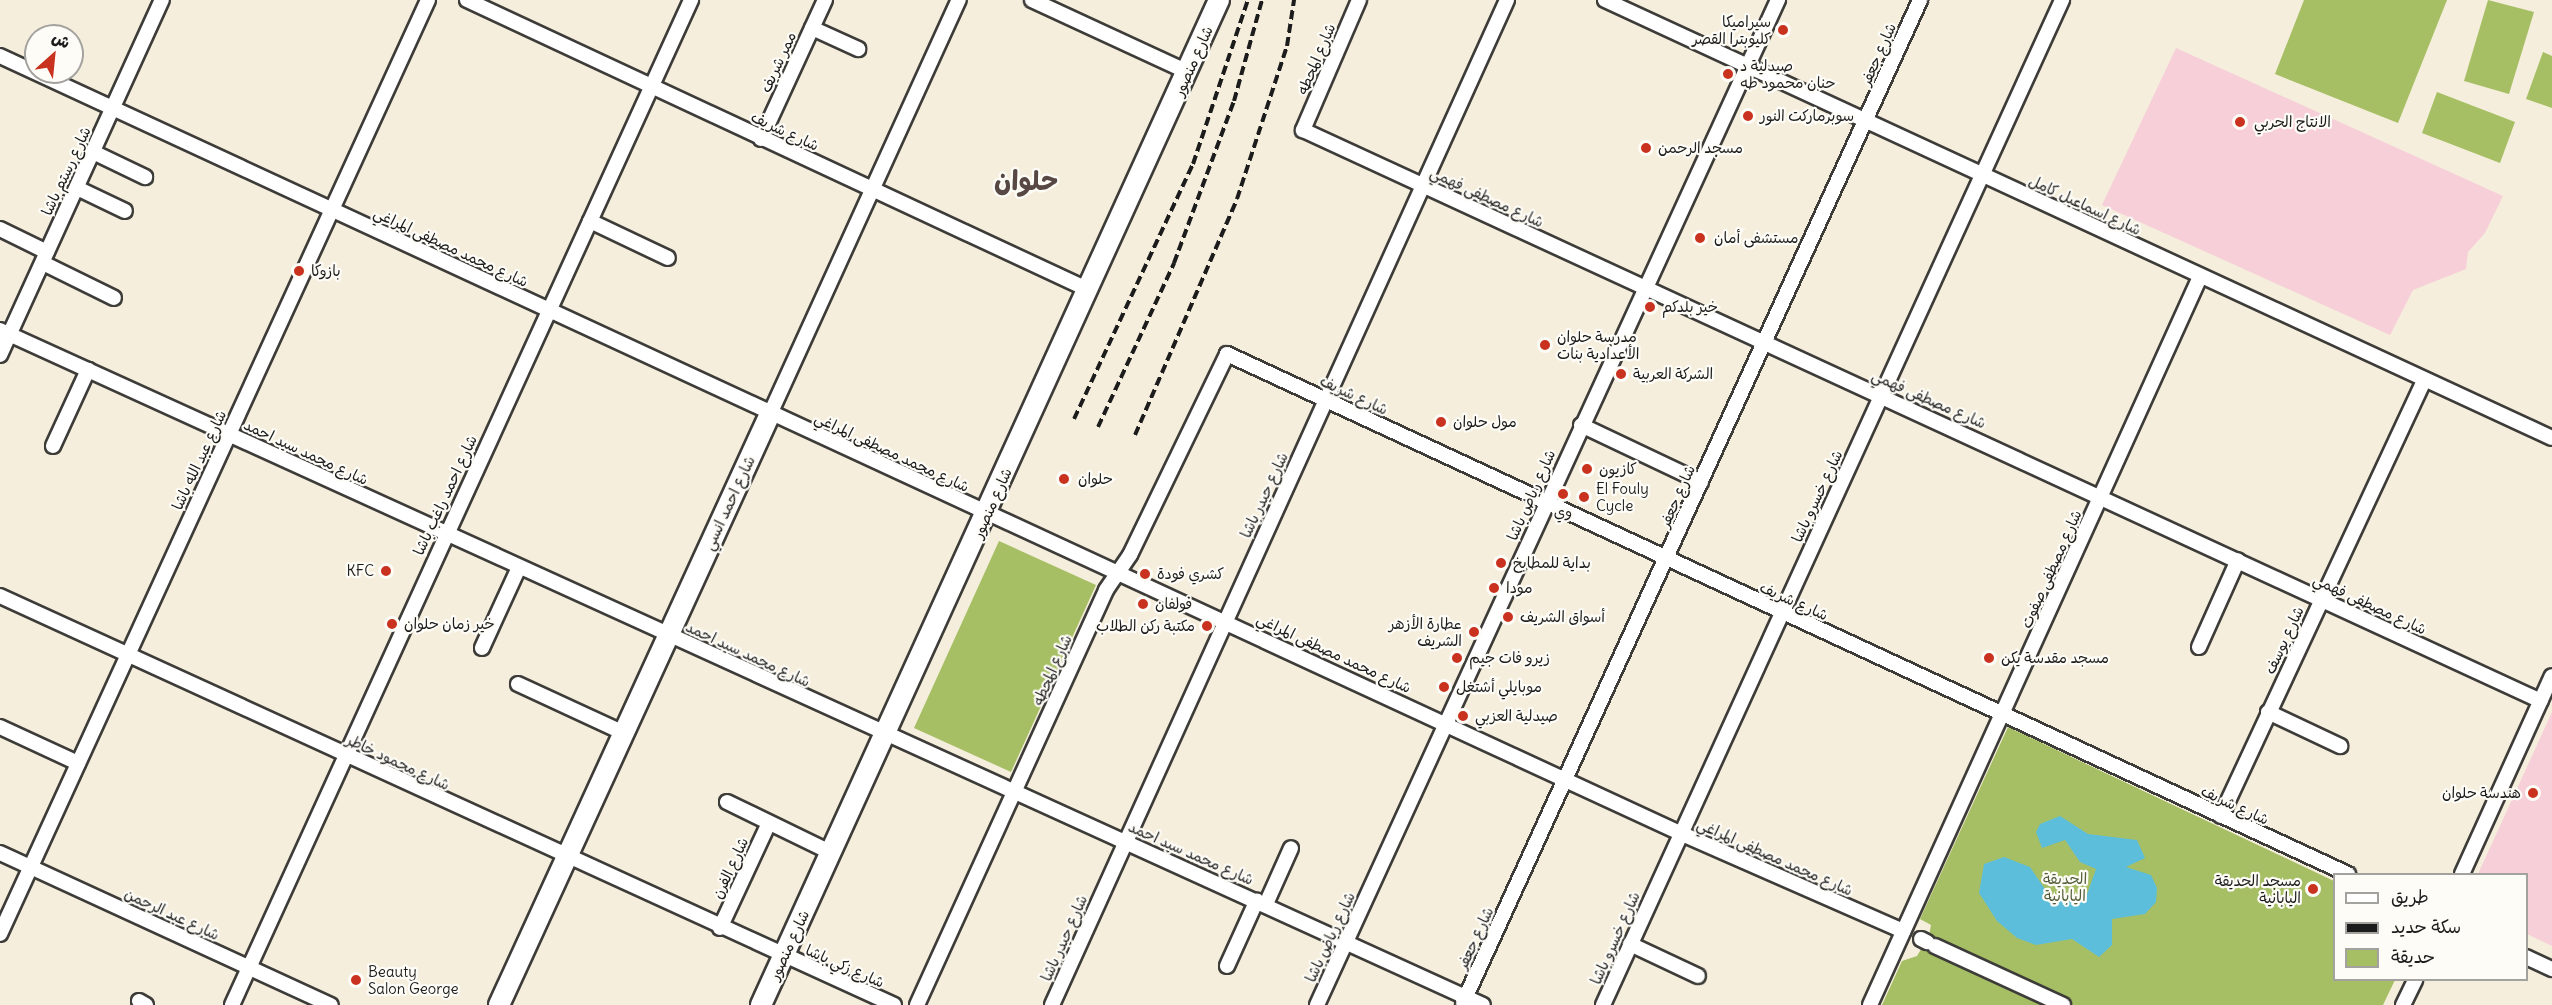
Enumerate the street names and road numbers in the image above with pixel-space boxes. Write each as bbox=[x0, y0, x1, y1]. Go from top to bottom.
street label: شارع جعفر bbox=[1856, 20, 1900, 88]
street label: شارع المحطه bbox=[1293, 21, 1339, 97]
street label: شارع منصور bbox=[1170, 23, 1216, 99]
street label: ممر شريف bbox=[756, 29, 800, 95]
street label: شارع شريف bbox=[748, 107, 822, 155]
street label: شارع رستم باشا bbox=[38, 124, 94, 218]
street label: شارع مصطفى فهمي bbox=[1428, 163, 1546, 231]
street label: شارع اسماعيل كامل bbox=[2026, 171, 2144, 239]
street label: شارع محمد مصطفى المراغي bbox=[371, 203, 531, 291]
street label: شارع مصطفى فهمي bbox=[1869, 366, 1989, 432]
street label: شارع شريف bbox=[1317, 371, 1391, 419]
street label: شارع عبد الله باشا bbox=[168, 407, 230, 513]
street label: شارع محمد مصطفى المراغي bbox=[812, 408, 972, 496]
street label: شارع محمد سيد احمد bbox=[241, 415, 371, 489]
street label: شارع احمد راغب باشا bbox=[409, 432, 481, 558]
street label: شارع رياض باشا bbox=[1503, 447, 1559, 543]
street label: شارع خسرو باشا bbox=[1788, 447, 1846, 545]
street label: شارع حيدر باشا bbox=[1236, 449, 1292, 541]
street label: شارع احمد انسي bbox=[699, 453, 759, 553]
street label: شارع جعفر bbox=[1655, 462, 1699, 530]
street label: شارع منصور bbox=[969, 465, 1015, 541]
street label: شارع مصطفى صفوت bbox=[2017, 507, 2085, 631]
street label: شارع مصطفى فهمي bbox=[2311, 570, 2429, 638]
street label: شارع شريف bbox=[1757, 578, 1831, 624]
street label: شارع يوسف bbox=[2261, 603, 2307, 677]
street label: شارع محمد مصطفى المراغي bbox=[1254, 609, 1414, 697]
street label: شارع محمد سيد احمد bbox=[683, 617, 813, 691]
street label: شارع المحطه bbox=[1028, 632, 1076, 708]
street label: شارع محمود خاطر bbox=[344, 730, 452, 794]
street label: شارع شريف bbox=[2198, 781, 2272, 829]
street label: شارع محمد مصطفى المراغي bbox=[1694, 815, 1856, 899]
street label: شارع محمد سيد احمد bbox=[1126, 817, 1256, 889]
street label: شارع الفرن bbox=[708, 834, 752, 902]
street label: شارع عبد الرحمن bbox=[122, 884, 222, 944]
street label: شارع رياض باشا bbox=[1301, 889, 1359, 985]
street label: شارع خسرو باشا bbox=[1587, 889, 1643, 987]
street label: شارع حيدر باشا bbox=[1037, 892, 1091, 984]
street label: شارع جعفر bbox=[1453, 904, 1497, 972]
street label: شارع منصور bbox=[765, 907, 813, 983]
street label: شارع زكي باشا bbox=[803, 941, 887, 991]

